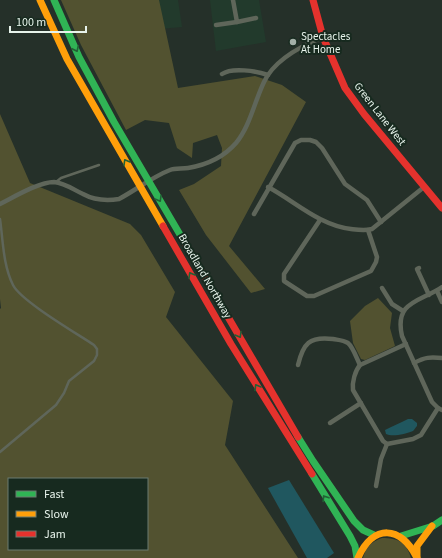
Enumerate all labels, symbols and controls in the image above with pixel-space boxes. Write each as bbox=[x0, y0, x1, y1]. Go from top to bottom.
scale bar bbox=[10, 8, 86, 34]
text: 100 m bbox=[16, 14, 46, 31]
place label: Spectacles At Home bbox=[301, 29, 351, 57]
marker: Spectacles At Home bbox=[288, 37, 298, 47]
one-way arrow bbox=[71, 45, 79, 52]
street label: Green Lane West bbox=[351, 79, 410, 149]
one-way arrow bbox=[124, 159, 131, 166]
one-way arrow bbox=[155, 195, 162, 202]
street label: Broadland Northway bbox=[175, 231, 235, 321]
one-way arrow bbox=[189, 272, 196, 279]
one-way arrow bbox=[235, 331, 242, 338]
one-way arrow bbox=[255, 384, 262, 391]
legend bbox=[8, 478, 148, 550]
text: Fast bbox=[44, 486, 64, 503]
one-way arrow bbox=[323, 495, 330, 502]
text: Slow bbox=[44, 506, 69, 523]
text: Jam bbox=[44, 526, 66, 543]

